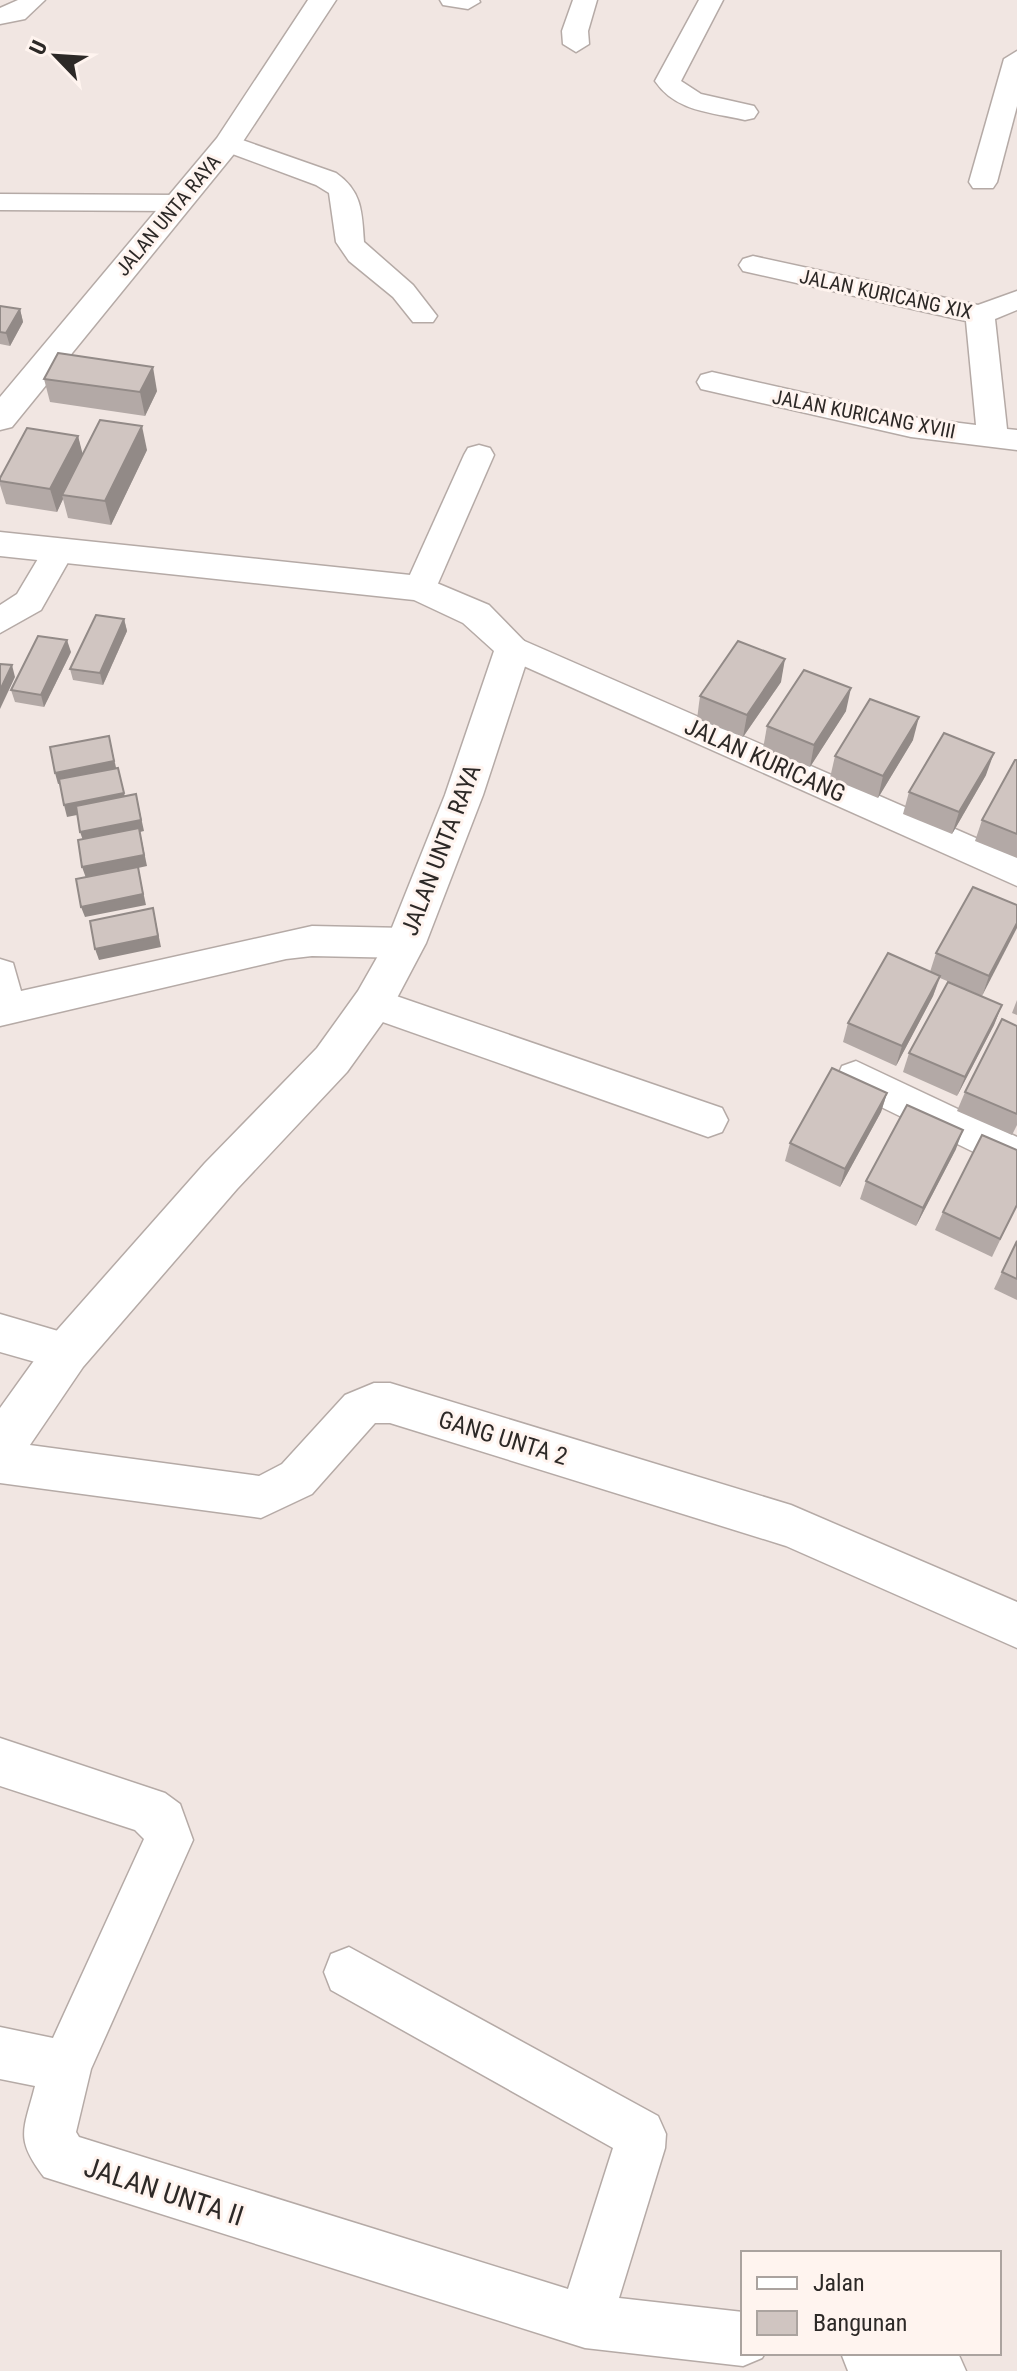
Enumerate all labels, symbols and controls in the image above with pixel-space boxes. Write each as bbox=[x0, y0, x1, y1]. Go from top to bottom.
north arrow bbox=[16, 16, 96, 96]
text: U bbox=[24, 37, 52, 59]
street label: JALAN UNTA RAYA bbox=[110, 149, 226, 280]
street label: JALAN KURICANG XIX bbox=[798, 264, 974, 324]
street label: JALAN KURICANG XVIII bbox=[770, 384, 958, 444]
street label: JALAN KURICANG bbox=[680, 712, 850, 808]
street label: JALAN UNTA RAYA bbox=[396, 760, 487, 939]
street label: GANG UNTA 2 bbox=[435, 1405, 571, 1471]
street label: JALAN UNTA II bbox=[80, 2150, 248, 2233]
legend bbox=[741, 2251, 1001, 2355]
text: Jalan bbox=[813, 2269, 865, 2297]
text: Bangunan bbox=[813, 2309, 907, 2337]

